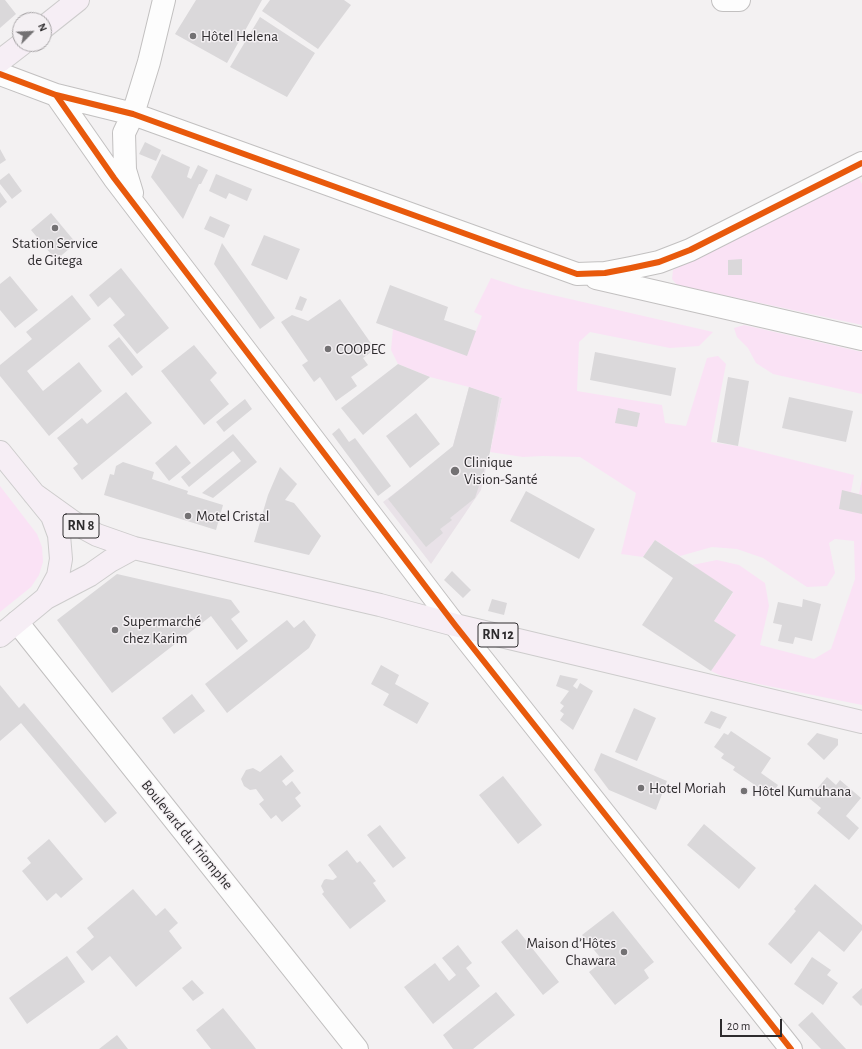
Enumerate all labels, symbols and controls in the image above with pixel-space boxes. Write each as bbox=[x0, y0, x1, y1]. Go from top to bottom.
north arrow bbox=[12, 12, 52, 52]
text: N bbox=[36, 22, 49, 33]
place label: Hôtel Helena bbox=[201, 27, 278, 45]
marker: Hôtel Helena bbox=[188, 31, 198, 41]
marker: Station Service de Gitega bbox=[50, 223, 60, 233]
place label: Station Service de Gitega bbox=[12, 234, 98, 269]
place label: COOPEC bbox=[336, 340, 385, 358]
marker: COOPEC bbox=[323, 344, 333, 354]
place label: Clinique Vision-Santé bbox=[464, 453, 538, 488]
marker: Clinique Vision-Santé bbox=[449, 465, 461, 477]
place label: Motel Cristal bbox=[196, 507, 270, 525]
marker: Motel Cristal bbox=[183, 511, 193, 521]
road number: RN 8 bbox=[63, 514, 99, 538]
place label: Supermarché chez Karim bbox=[123, 612, 201, 647]
road number: RN 12 bbox=[478, 623, 518, 647]
marker: Supermarché chez Karim bbox=[110, 625, 120, 635]
street label: Boulevard du Triomphe bbox=[137, 777, 237, 893]
place label: Hotel Moriah bbox=[649, 779, 726, 797]
place label: Hôtel Kumuhana bbox=[752, 782, 851, 800]
marker: Hotel Moriah bbox=[636, 783, 646, 793]
marker: Hôtel Kumuhana bbox=[739, 786, 749, 796]
place label: Maison d’Hôtes Chawara bbox=[526, 934, 616, 969]
marker: Maison d’Hôtes Chawara bbox=[619, 947, 629, 957]
scale bar bbox=[722, 1011, 784, 1037]
text: 20 m bbox=[727, 1020, 750, 1032]

